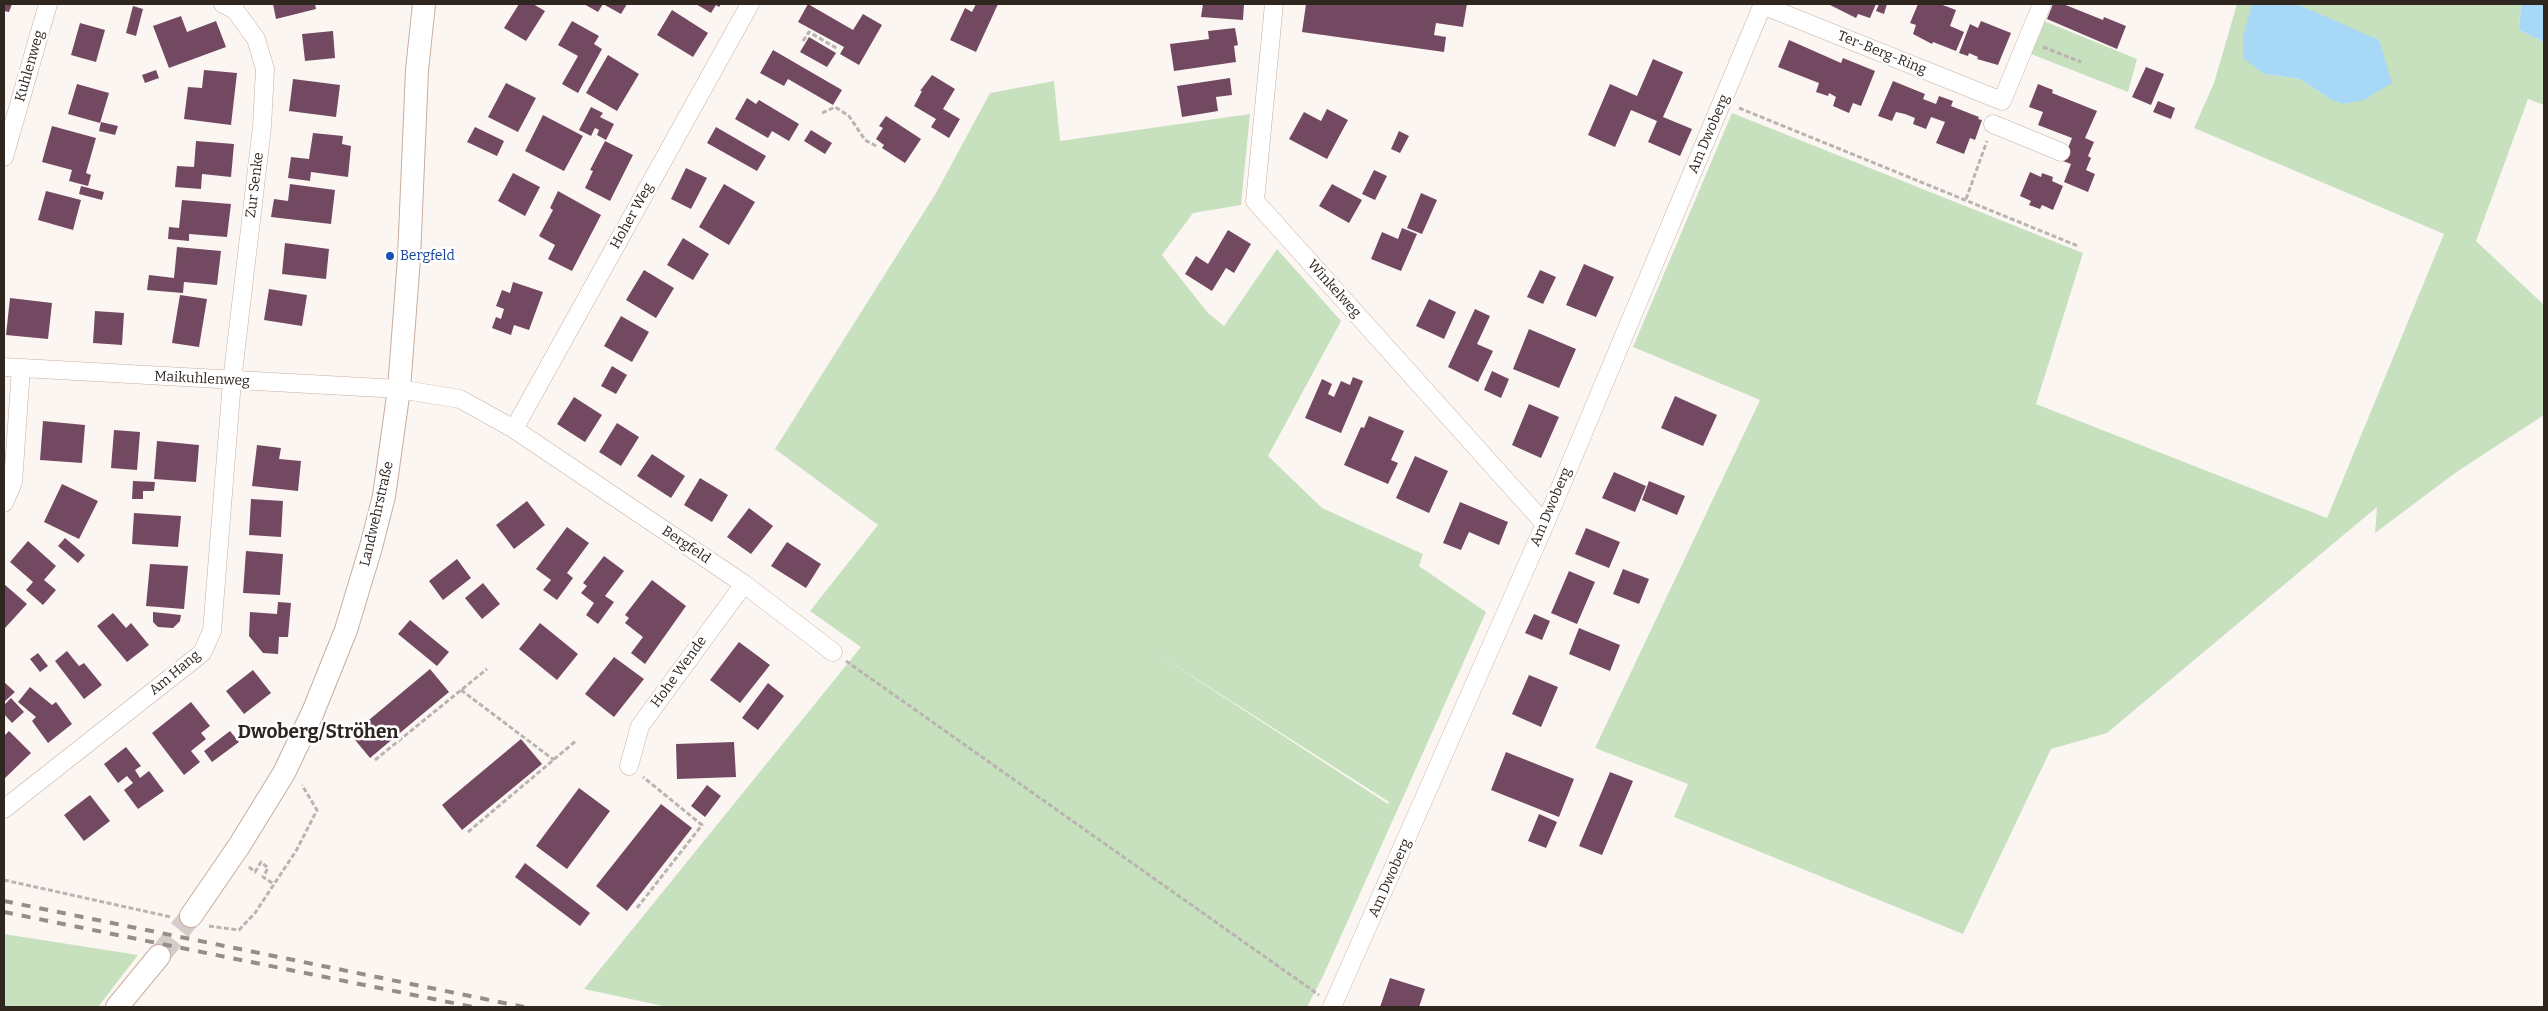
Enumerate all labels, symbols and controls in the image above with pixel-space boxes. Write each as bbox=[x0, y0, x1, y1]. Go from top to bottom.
street label: Kuhlenweg bbox=[12, 28, 48, 104]
street label: Ter-Berg-Ring bbox=[1835, 28, 1929, 78]
street label: Am Dwoberg bbox=[1685, 92, 1733, 176]
street label: Zur Senke bbox=[243, 151, 267, 219]
street label: Hoher Weg bbox=[607, 180, 657, 252]
place label: Bergfeld bbox=[400, 248, 455, 264]
marker: Bergfeld bbox=[384, 250, 396, 262]
street label: Winkelweg bbox=[1304, 257, 1364, 321]
street label: Maikuhlenweg bbox=[154, 368, 250, 390]
street label: Landwehrstraße bbox=[357, 460, 397, 568]
street label: Am Dwoberg bbox=[1527, 465, 1575, 549]
street label: Bergfeld bbox=[659, 523, 713, 567]
street label: Hohe Wende bbox=[648, 633, 710, 711]
street label: Am Hang bbox=[146, 647, 204, 699]
district label: Dwoberg/Ströhen bbox=[237, 722, 399, 744]
street label: Am Dwoberg bbox=[1365, 836, 1415, 920]

